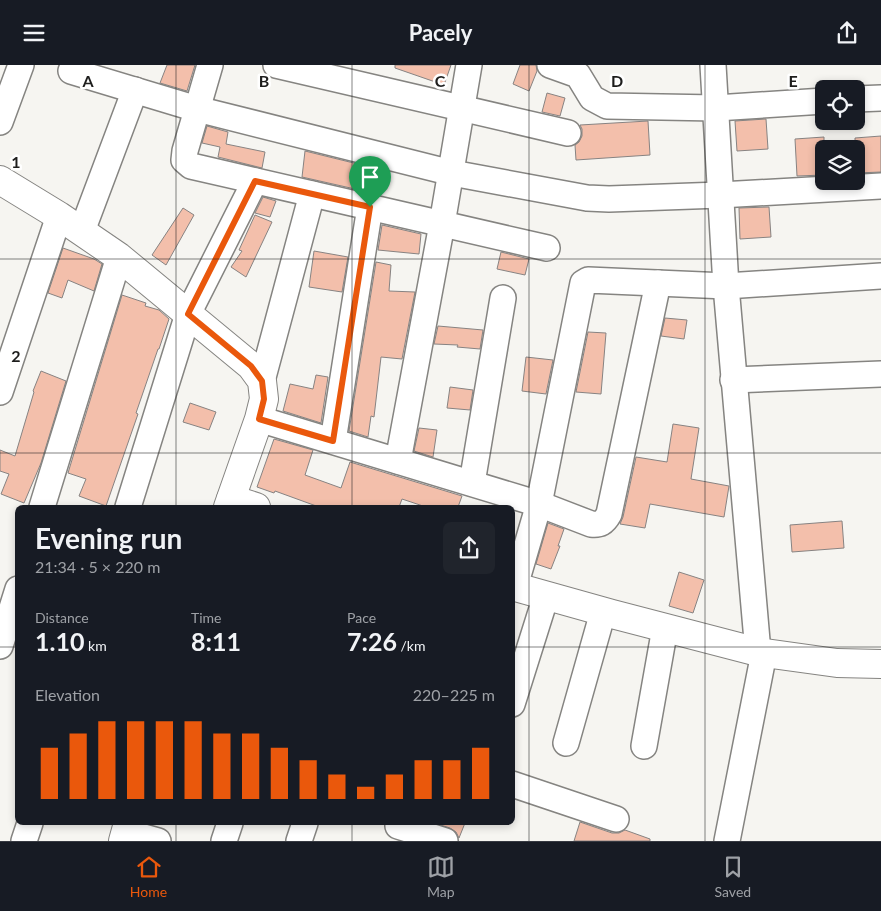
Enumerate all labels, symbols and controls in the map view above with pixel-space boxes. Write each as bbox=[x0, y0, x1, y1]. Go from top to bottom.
icon: menu bbox=[20, 19, 48, 47]
text: Pacely bbox=[409, 19, 472, 46]
icon: share bbox=[833, 19, 861, 47]
text: A bbox=[81, 71, 94, 90]
text: B bbox=[259, 71, 269, 90]
text: C bbox=[435, 71, 446, 90]
text: D bbox=[611, 71, 623, 90]
text: E bbox=[788, 71, 798, 90]
map controls bbox=[815, 80, 865, 190]
button: locate bbox=[815, 80, 865, 130]
button: layers bbox=[815, 140, 865, 190]
text: 1 bbox=[11, 152, 21, 171]
pin bbox=[349, 156, 391, 207]
icon: arrive bbox=[356, 163, 384, 191]
text: 2 bbox=[11, 346, 21, 365]
text: Evening run bbox=[35, 521, 182, 555]
button: share bbox=[443, 522, 495, 574]
text: 21:34 · 5 × 220 m bbox=[35, 557, 160, 576]
text: Distance bbox=[35, 609, 89, 626]
text: Time bbox=[191, 609, 222, 626]
text: Pace bbox=[347, 609, 376, 626]
text: 1.10 bbox=[35, 626, 84, 656]
text: 8:11 bbox=[191, 626, 241, 656]
text: 7:26 bbox=[347, 626, 397, 656]
text: km bbox=[84, 637, 107, 654]
text: /km bbox=[397, 637, 426, 654]
text: Elevation bbox=[35, 685, 100, 704]
text: 220–225 m bbox=[413, 685, 495, 704]
tab: Home bbox=[130, 853, 167, 900]
tab: Map bbox=[427, 853, 455, 900]
tab: Saved bbox=[715, 853, 751, 900]

